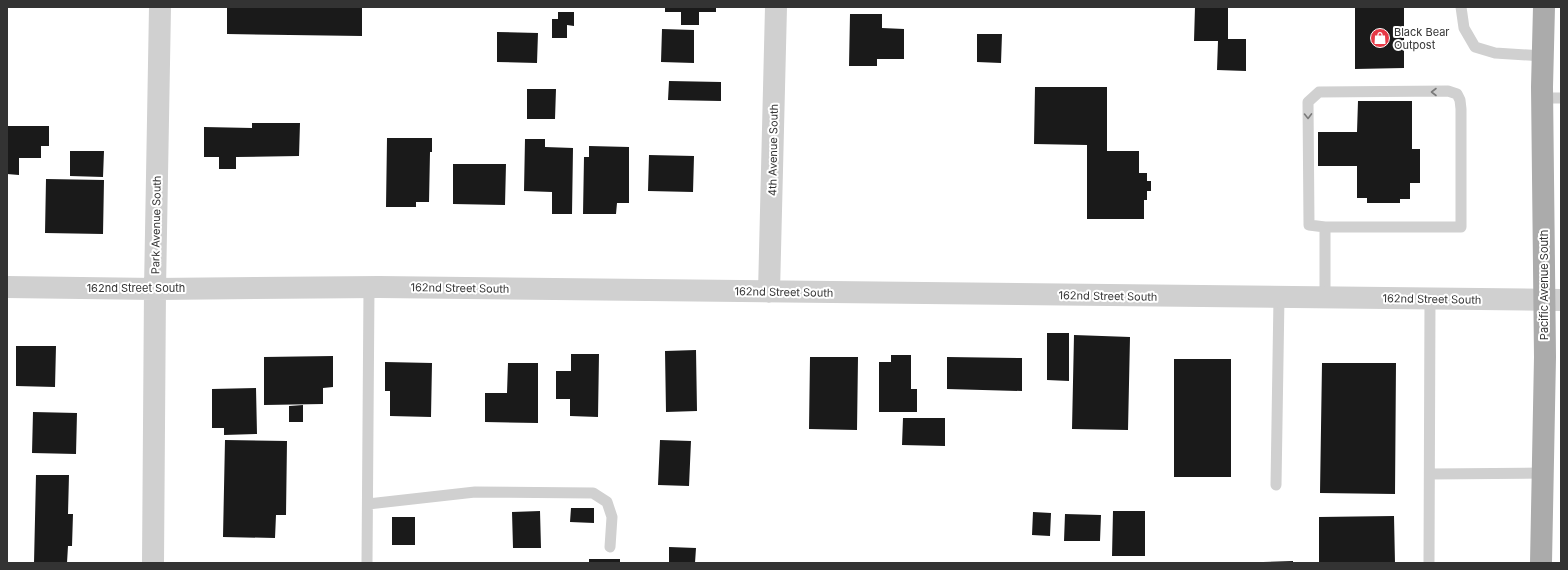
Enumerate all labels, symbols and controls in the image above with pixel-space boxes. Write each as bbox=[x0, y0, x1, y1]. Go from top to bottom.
place label: Black Bear Outpost bbox=[1394, 25, 1450, 52]
shop icon: Black Bear Outpost bbox=[1369, 27, 1391, 49]
one-way arrow bbox=[1431, 88, 1437, 96]
street label: 4th Avenue South bbox=[765, 104, 781, 196]
one-way arrow bbox=[1304, 113, 1312, 119]
street label: Park Avenue South bbox=[148, 176, 164, 274]
street label: Pacific Avenue South bbox=[1537, 230, 1551, 340]
street label: 162nd Street South bbox=[411, 280, 509, 296]
street label: 162nd Street South bbox=[87, 281, 185, 295]
street label: 162nd Street South bbox=[735, 284, 833, 300]
street label: 162nd Street South bbox=[1059, 288, 1157, 304]
street label: 162nd Street South bbox=[1383, 291, 1481, 307]

